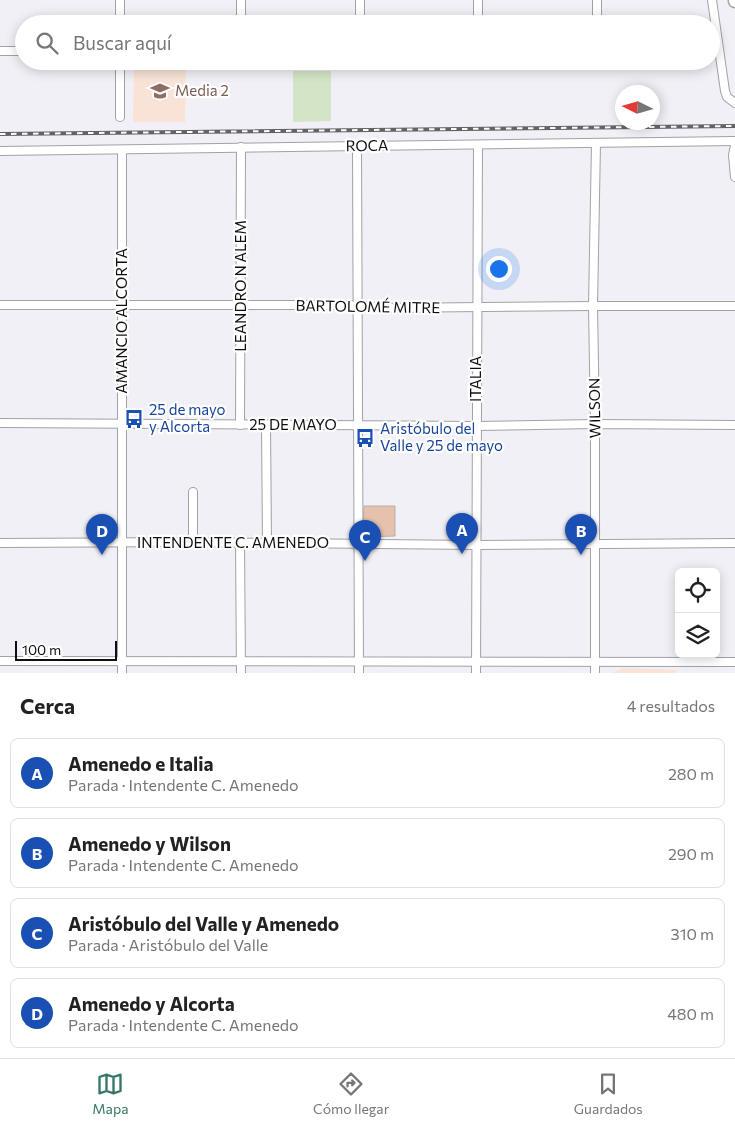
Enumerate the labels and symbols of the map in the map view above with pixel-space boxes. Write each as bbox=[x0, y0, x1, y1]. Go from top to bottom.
school or university icon: Media 2 bbox=[149, 80, 171, 102]
place label: Media 2 bbox=[175, 81, 229, 99]
north arrow bbox=[615, 85, 660, 130]
street label: ROCA bbox=[345, 136, 388, 154]
street label: LEANDRO N ALEM bbox=[231, 220, 249, 352]
street label: AMANCIO ALCORTA bbox=[112, 248, 130, 394]
your location bbox=[486, 256, 512, 282]
street label: BARTOLOMÉ MITRE bbox=[296, 295, 441, 316]
street label: ITALIA bbox=[466, 356, 484, 402]
street label: WILSON bbox=[584, 378, 604, 438]
place label: 25 de mayo y Alcorta bbox=[149, 400, 226, 435]
bus stop icon: 25 de mayo y Alcorta bbox=[123, 408, 145, 430]
street label: 25 DE MAYO bbox=[249, 415, 337, 433]
place label: Aristóbulo del Valle y 25 de mayo bbox=[380, 419, 503, 454]
bus stop icon: Aristóbulo del Valle y 25 de mayo bbox=[354, 427, 376, 449]
pin: A bbox=[446, 513, 478, 554]
pin: D bbox=[86, 514, 118, 555]
pin: B bbox=[565, 514, 597, 555]
pin: C bbox=[349, 520, 381, 561]
street label: INTENDENTE C. AMENEDO bbox=[137, 533, 329, 551]
scale bar bbox=[15, 638, 118, 661]

